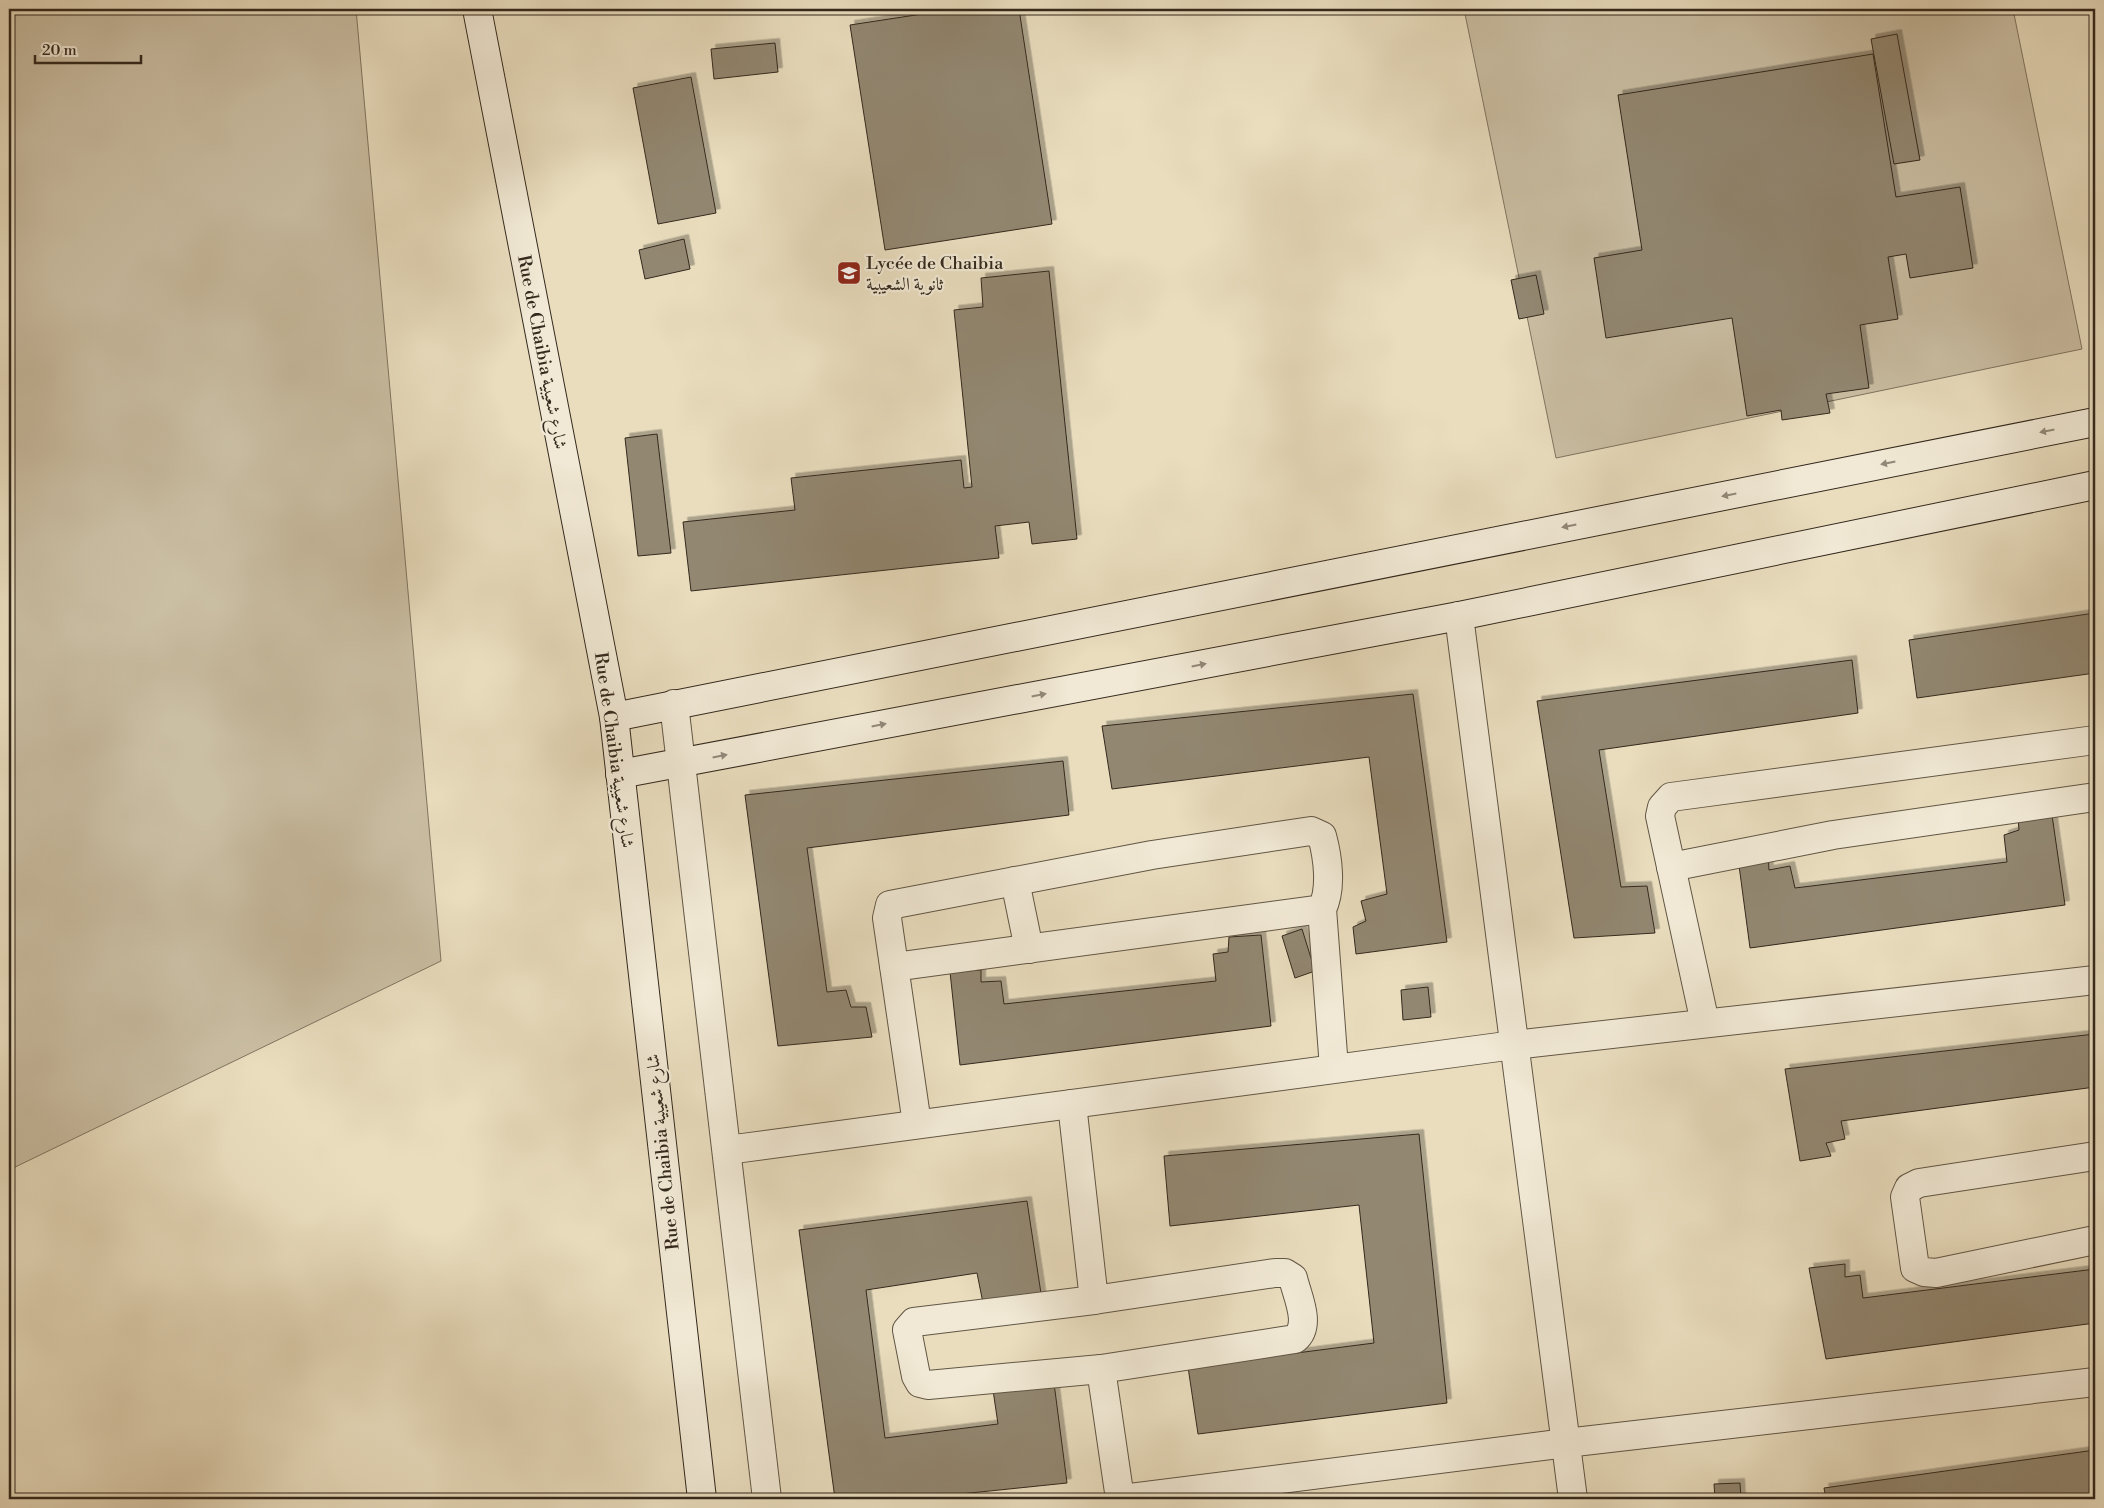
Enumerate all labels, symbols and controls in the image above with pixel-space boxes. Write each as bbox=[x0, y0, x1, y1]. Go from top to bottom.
scale bar bbox=[35, 32, 141, 64]
text: 20 m bbox=[42, 41, 77, 60]
place label: Lycée de Chaibia ثانوية الشعيبية bbox=[866, 252, 1004, 296]
street label: Rue de Chaibia شارع شعيبية bbox=[509, 253, 572, 452]
school or university icon: Lycée de Chaibia ثانوية الشعيبية bbox=[836, 260, 862, 286]
one-way arrow bbox=[2039, 428, 2055, 436]
one-way arrow bbox=[1880, 459, 1896, 467]
one-way arrow bbox=[1721, 491, 1736, 499]
one-way arrow bbox=[1561, 523, 1577, 531]
street label: Rue de Chaibia شارع شعيبية bbox=[586, 651, 639, 850]
one-way arrow bbox=[1191, 661, 1206, 669]
one-way arrow bbox=[1031, 691, 1047, 699]
one-way arrow bbox=[872, 721, 888, 729]
one-way arrow bbox=[712, 751, 728, 759]
street label: Rue de Chaibia شارع شعيبية bbox=[641, 1052, 688, 1251]

